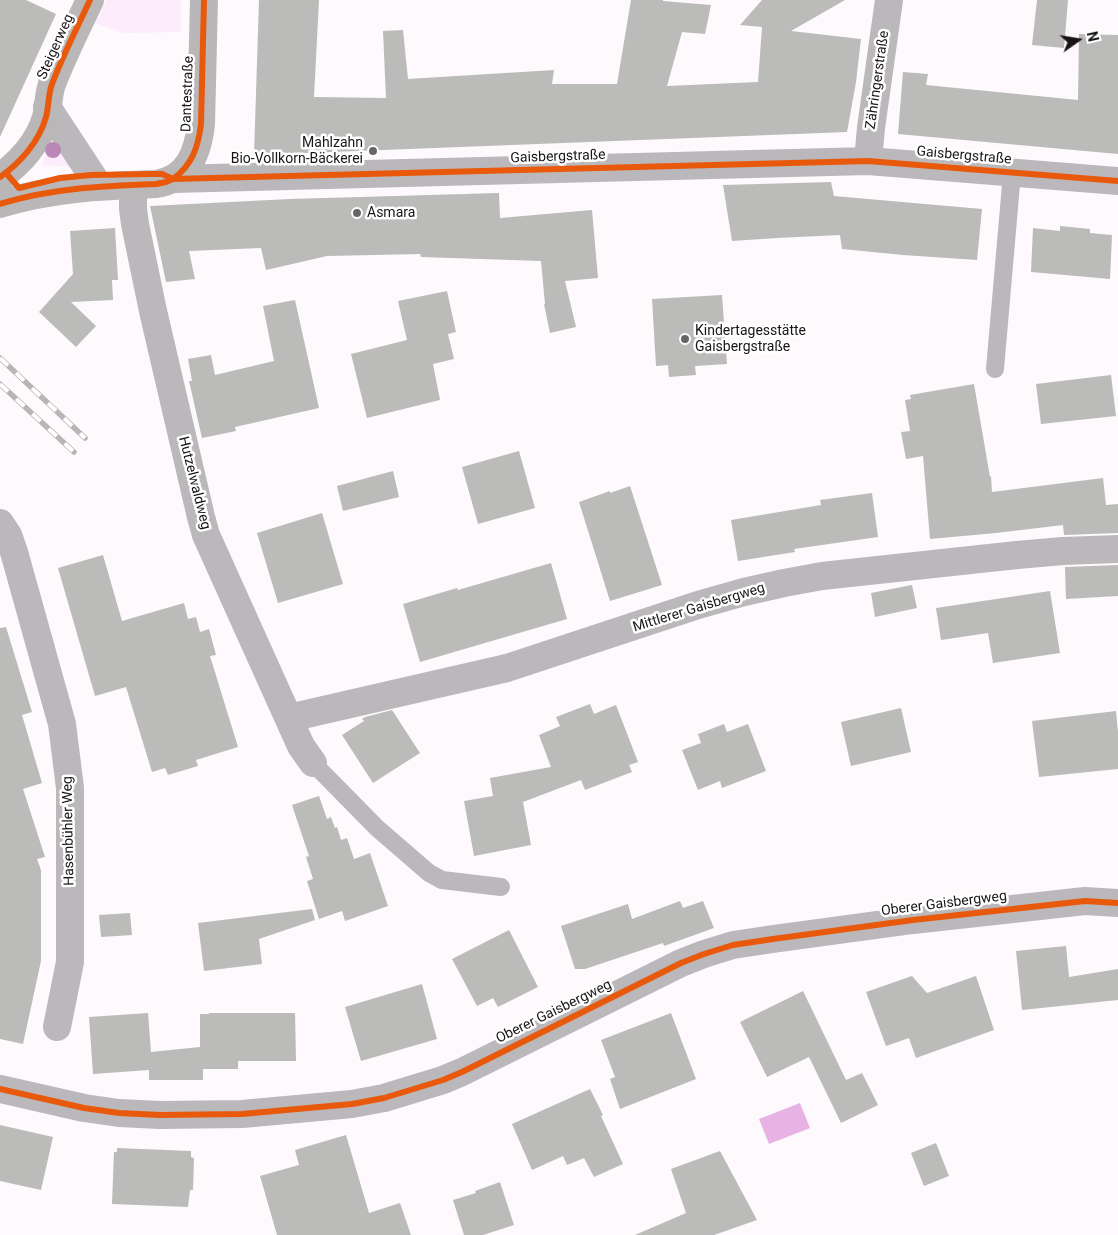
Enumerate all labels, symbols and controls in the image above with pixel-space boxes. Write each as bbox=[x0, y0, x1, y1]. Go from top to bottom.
street label: Steigerweg bbox=[34, 12, 78, 82]
north arrow bbox=[1053, 15, 1103, 65]
street label: Zähringerstraße bbox=[863, 30, 893, 130]
text: N bbox=[1084, 30, 1102, 43]
street label: Dantestraße bbox=[178, 56, 198, 132]
place label: Mahlzahn Bio-Vollkorn-Bäckerei bbox=[231, 135, 363, 168]
street label: Gaisbergstraße bbox=[916, 143, 1012, 169]
marker: Mahlzahn Bio-Vollkorn-Bäckerei bbox=[367, 145, 379, 157]
street label: Gaisbergstraße bbox=[510, 147, 606, 167]
place label: Asmara bbox=[367, 205, 415, 221]
marker: Asmara bbox=[351, 207, 363, 219]
place label: Kindertagesstätte Gaisbergstraße bbox=[695, 323, 806, 356]
marker: Kindertagesstätte Gaisbergstraße bbox=[679, 333, 691, 345]
street label: Hutzelwaldweg bbox=[174, 435, 214, 531]
street label: Mittlerer Gaisbergweg bbox=[631, 580, 767, 636]
street label: Hasenbühler Weg bbox=[60, 776, 78, 886]
street label: Oberer Gaisbergweg bbox=[880, 888, 1008, 920]
street label: Oberer Gaisbergweg bbox=[493, 977, 615, 1047]

